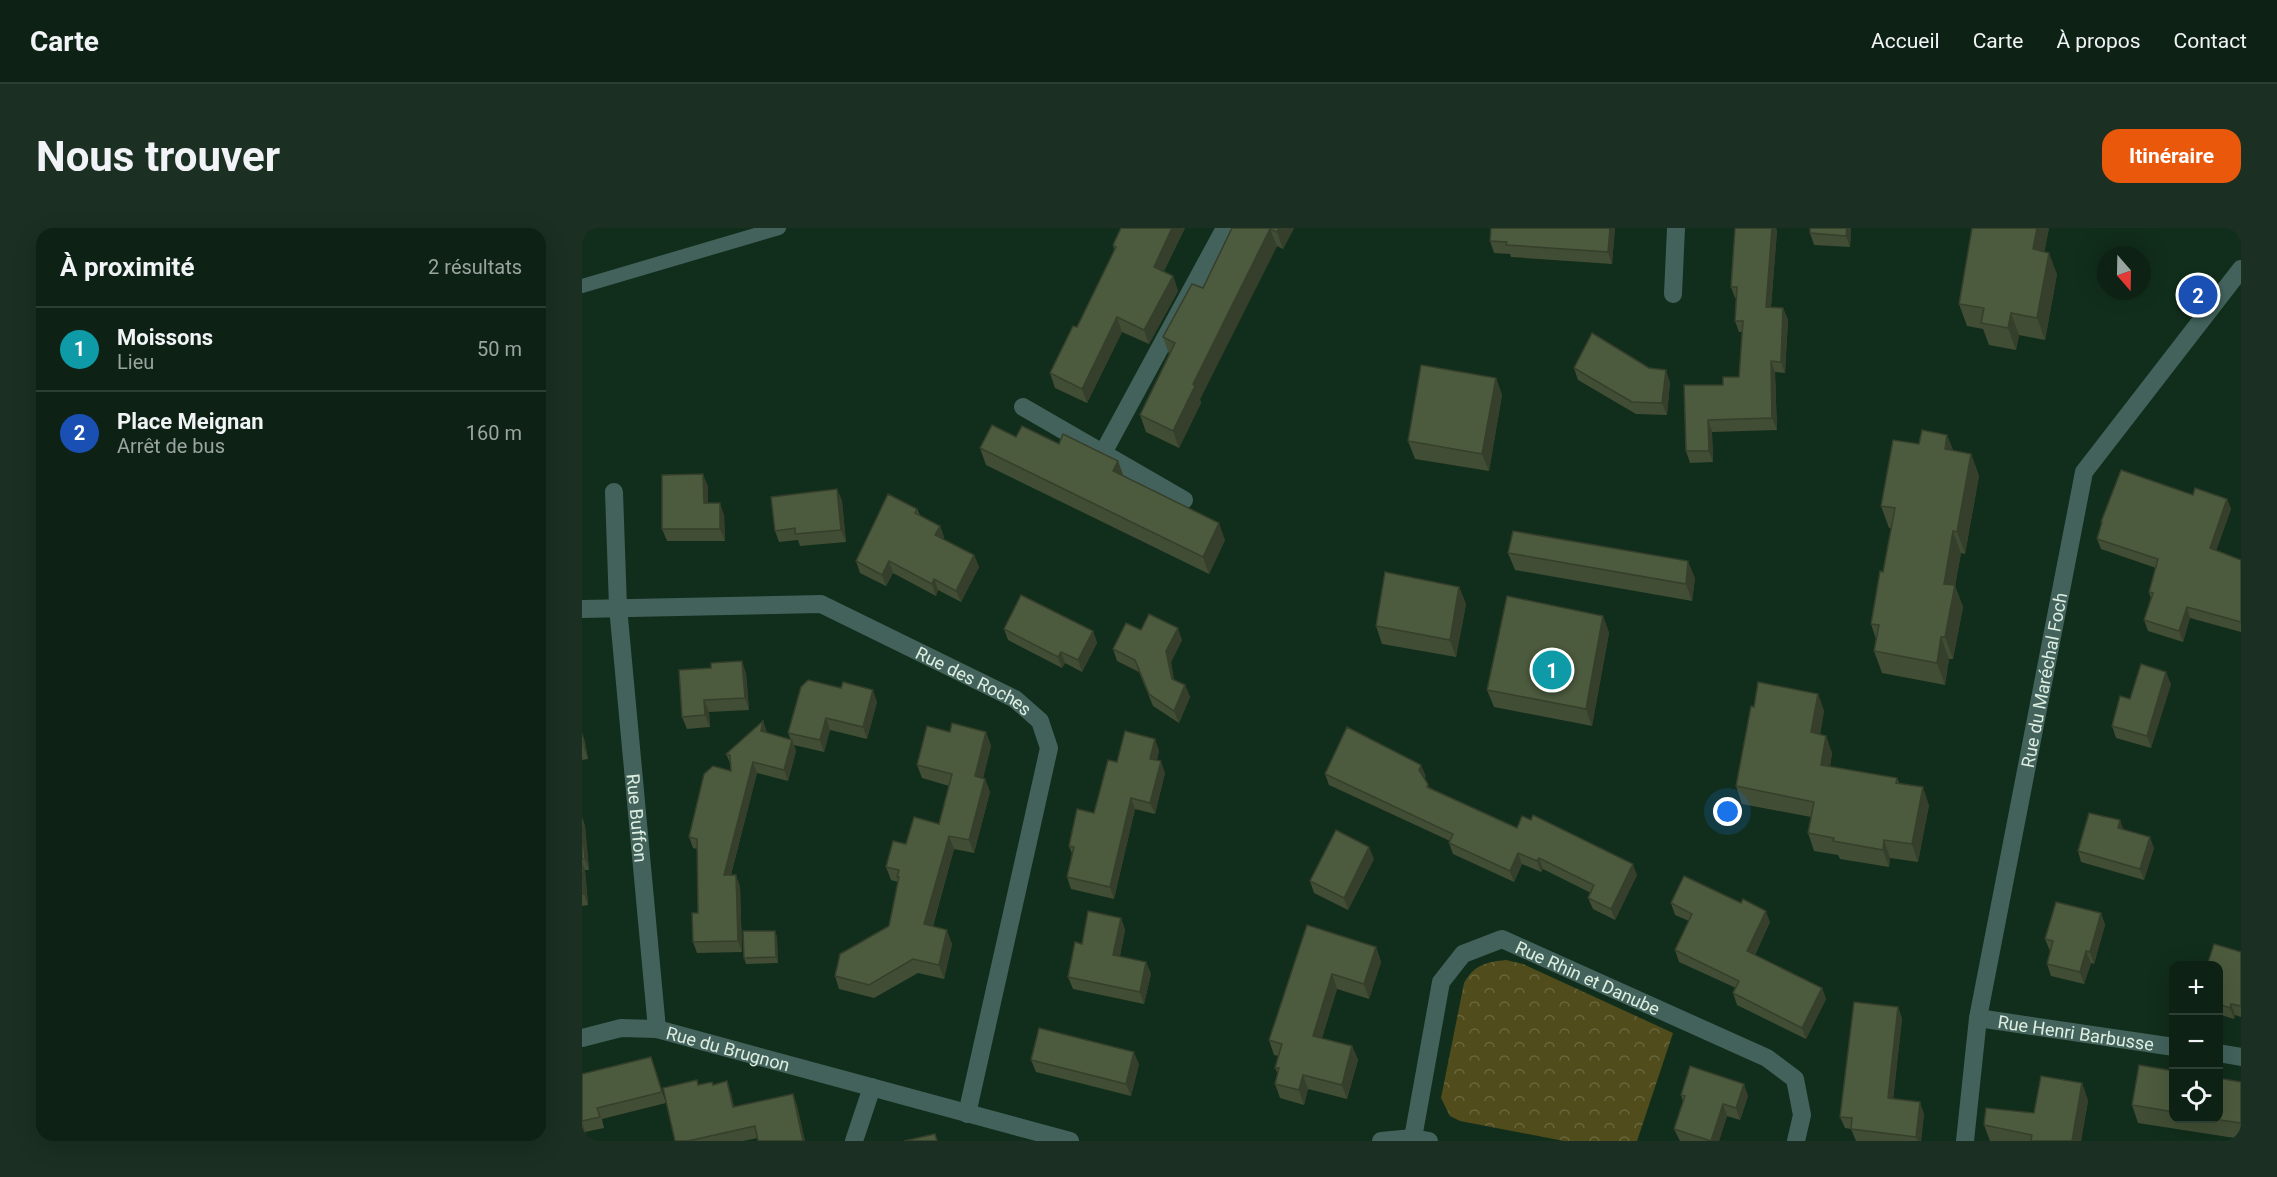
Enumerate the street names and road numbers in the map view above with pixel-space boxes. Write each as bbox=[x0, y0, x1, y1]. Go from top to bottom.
street label: Rue du Maréchal Foch bbox=[2016, 591, 2071, 769]
street label: Rue des Roches bbox=[912, 642, 1036, 719]
street label: Rue Buffon bbox=[623, 773, 652, 863]
street label: Rue Rhin et Danube bbox=[1512, 936, 1663, 1019]
street label: Rue Henri Barbusse bbox=[1996, 1011, 2155, 1054]
street label: Rue du Brugnon bbox=[664, 1022, 792, 1075]

